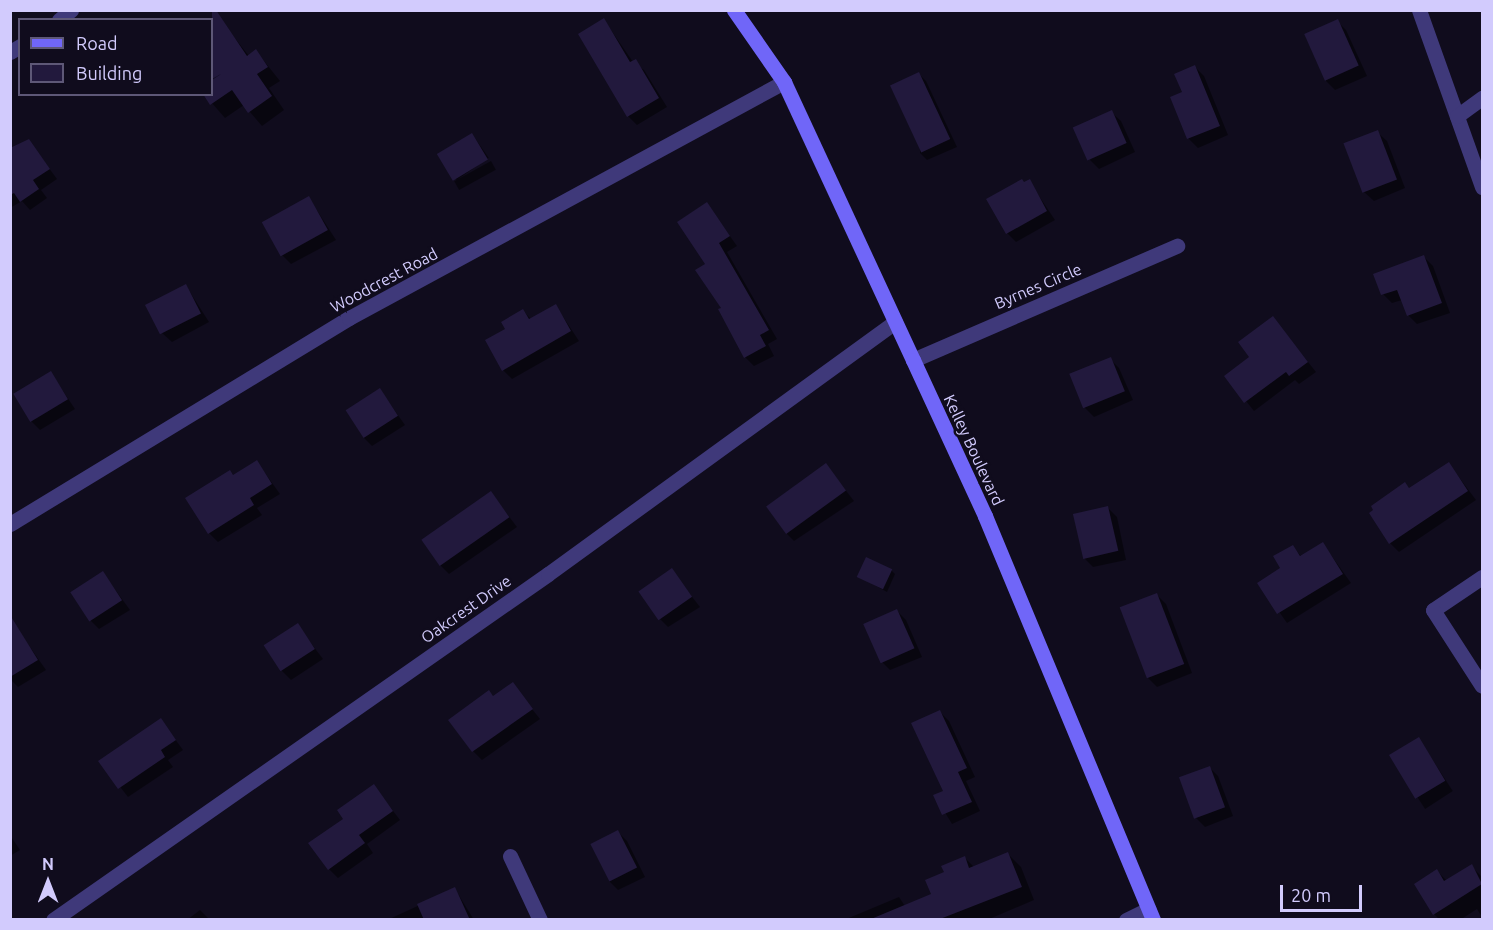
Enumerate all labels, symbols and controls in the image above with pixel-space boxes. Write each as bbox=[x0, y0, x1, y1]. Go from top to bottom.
legend bbox=[18, 18, 213, 96]
text: Road bbox=[76, 33, 118, 53]
text: Building bbox=[76, 63, 142, 83]
street label: Woodcrest Road bbox=[327, 244, 441, 316]
street label: Byrnes Circle bbox=[992, 259, 1084, 313]
street label: Kelley Boulevard bbox=[940, 392, 1008, 508]
street label: Oakcrest Drive bbox=[417, 571, 515, 647]
north arrow bbox=[18, 852, 78, 912]
text: N bbox=[42, 855, 54, 873]
scale bar bbox=[1283, 873, 1366, 911]
text: 20 m bbox=[1291, 885, 1331, 905]

